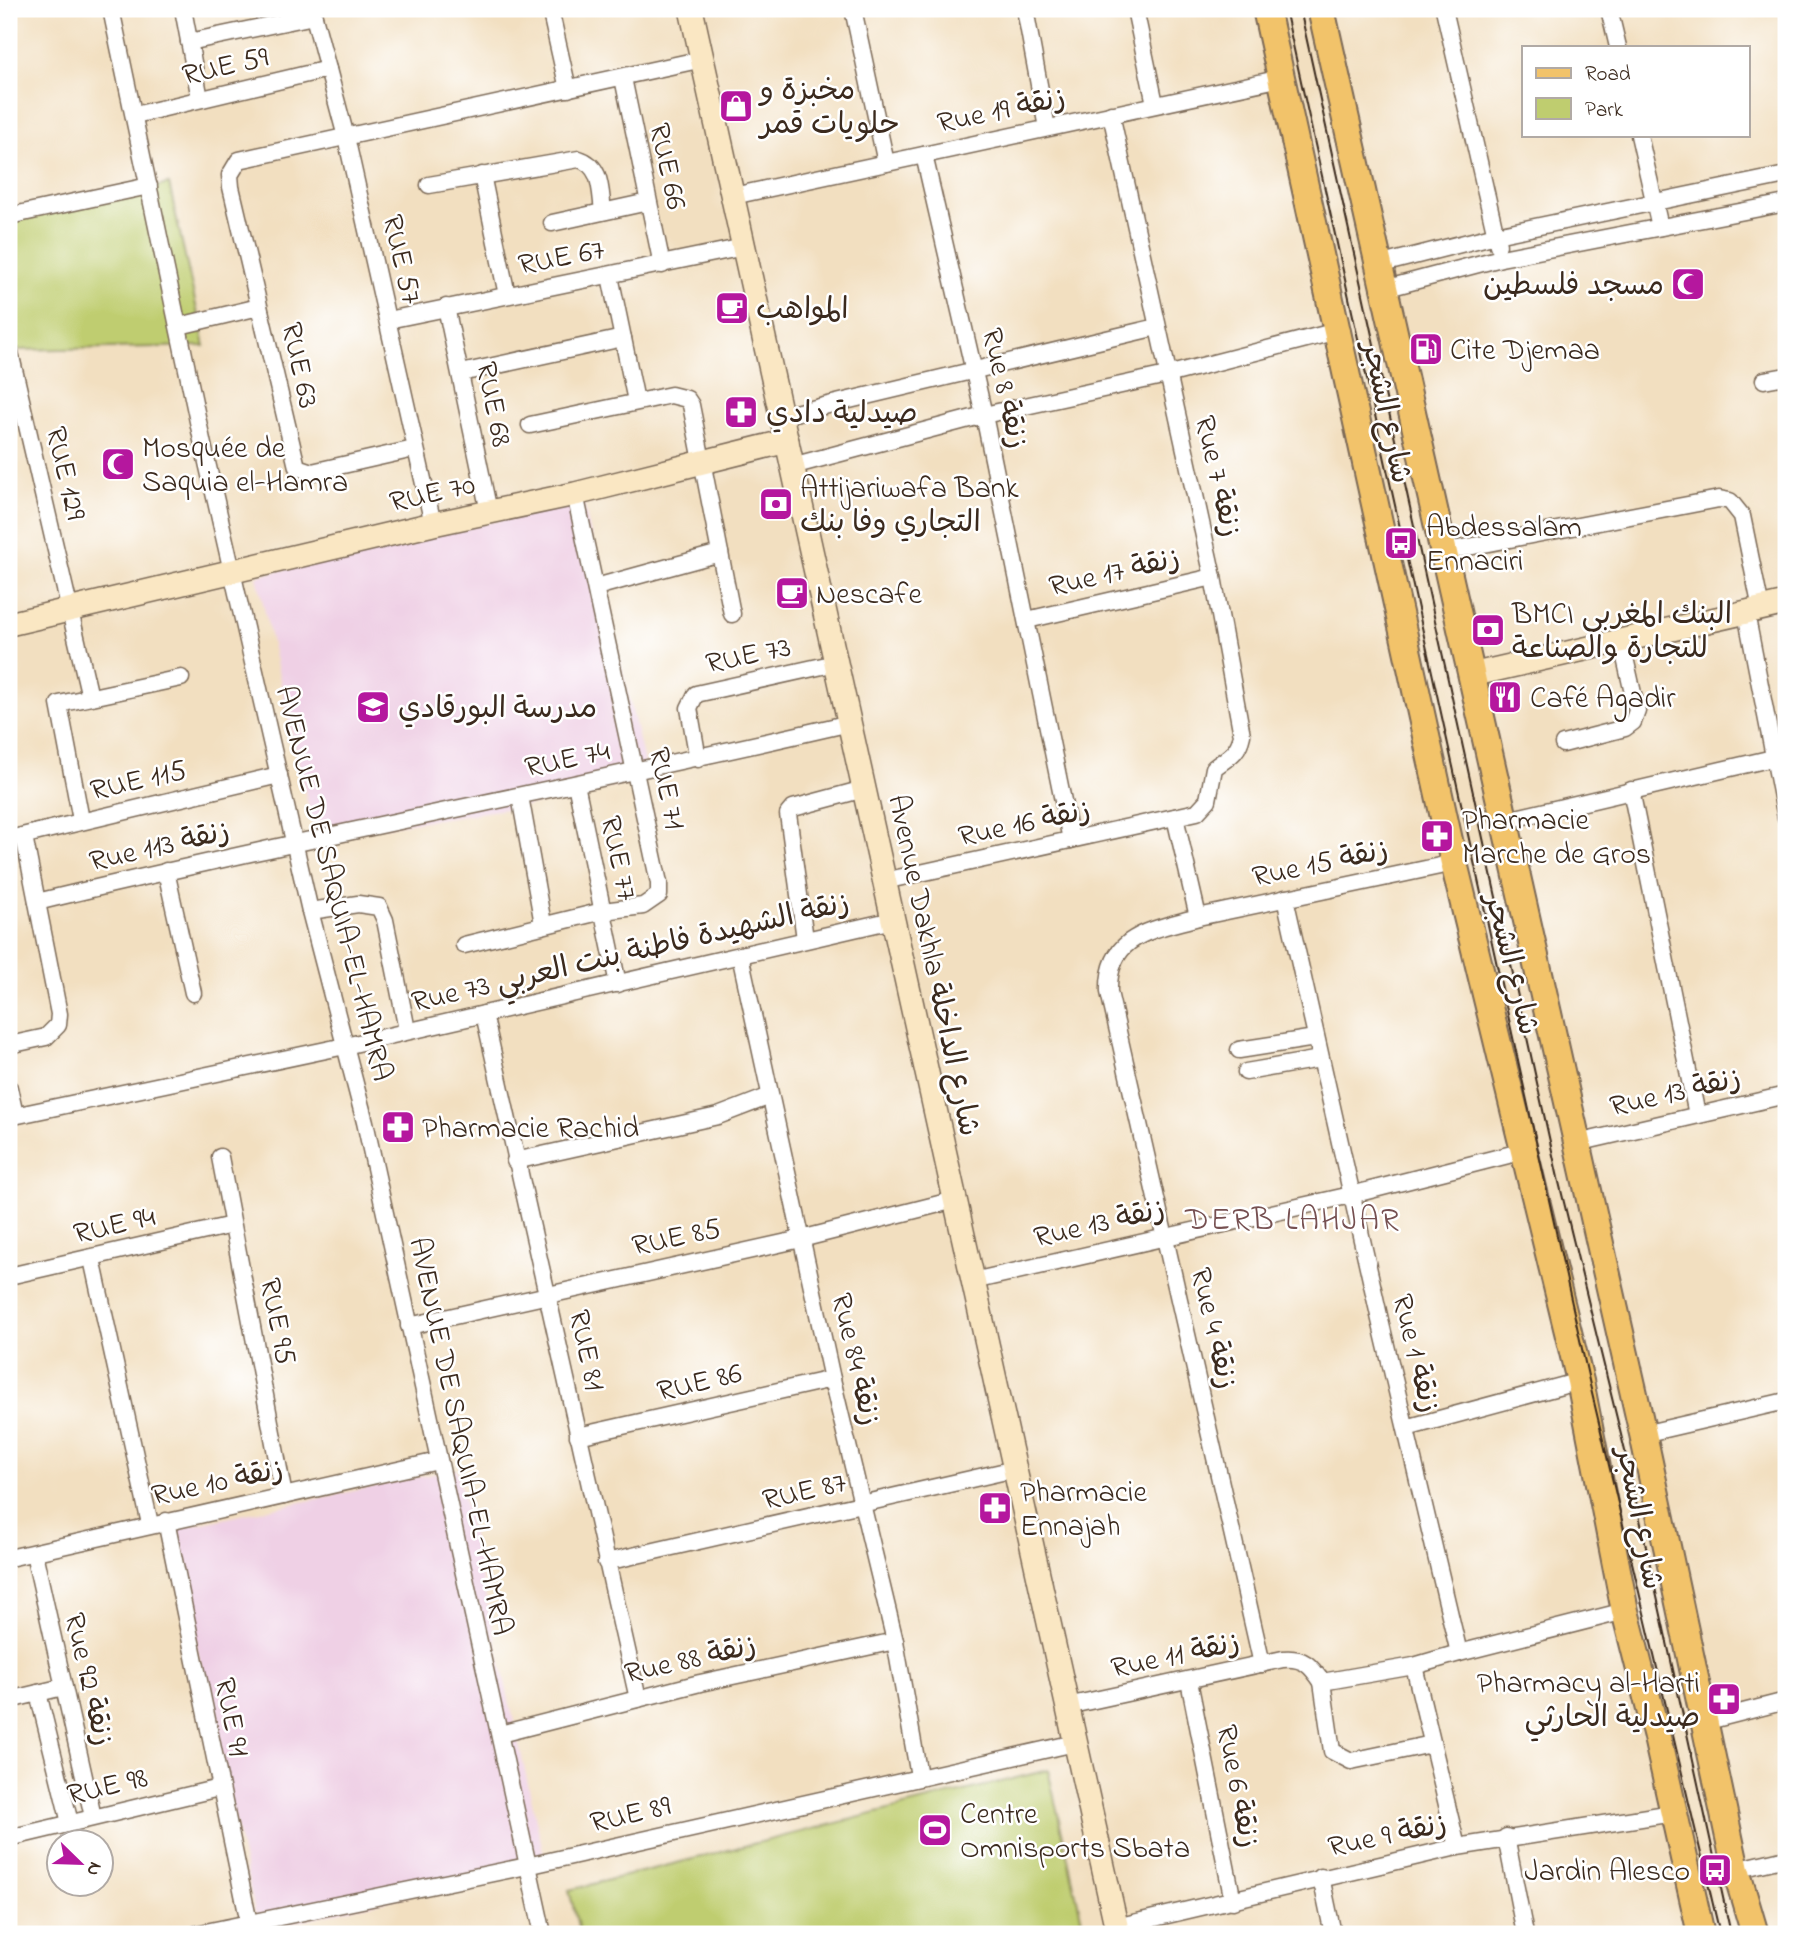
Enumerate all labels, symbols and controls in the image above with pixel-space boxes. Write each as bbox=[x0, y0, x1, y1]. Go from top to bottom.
street label: RUE 59 bbox=[178, 37, 273, 99]
legend bbox=[1522, 46, 1750, 136]
text: Road bbox=[1585, 60, 1631, 90]
place label: مخبزة و حلويات قمر bbox=[757, 70, 900, 148]
street label: Rue 19 زنقة bbox=[934, 77, 1070, 147]
shop icon: مخبزة و حلويات قمر bbox=[717, 87, 755, 125]
text: Park bbox=[1585, 96, 1624, 126]
street label: RUE 66 bbox=[635, 119, 697, 214]
street label: RUE 57 bbox=[368, 211, 432, 309]
street label: RUE 67 bbox=[515, 229, 608, 289]
place label: مسجد فلسطين bbox=[1483, 265, 1664, 309]
mosque icon: مسجد فلسطين bbox=[1669, 265, 1707, 303]
cafe icon: المواهب bbox=[713, 289, 751, 327]
place label: المواهب bbox=[756, 289, 849, 333]
street label: RUE 63 bbox=[268, 319, 329, 413]
street label: Rue 8 زنقة bbox=[968, 324, 1038, 453]
fuel station icon: Cite Djemaa bbox=[1407, 330, 1445, 368]
place label: Cite Djemaa bbox=[1450, 330, 1600, 374]
street label: شارع الشجر bbox=[1348, 334, 1422, 488]
street label: RUE 68 bbox=[462, 358, 522, 451]
pharmacy icon: صيدلية دادي bbox=[722, 393, 760, 431]
place label: صيدلية دادي bbox=[766, 393, 918, 437]
street label: Rue 7 زنقة bbox=[1181, 411, 1251, 542]
street label: RUE 129 bbox=[32, 423, 96, 525]
place label: Mosquée de Saquia el-Hamra bbox=[142, 428, 348, 506]
mosque icon: Mosquée de Saquia el-Hamra bbox=[99, 445, 137, 483]
street label: RUE 70 bbox=[386, 464, 480, 526]
place label: Attijariwafa Bank التجاري وفا بنك bbox=[800, 468, 1020, 546]
bank icon: Attijariwafa Bank التجاري وفا بنك bbox=[757, 485, 795, 523]
place label: Abdessalam Ennaciri bbox=[1426, 507, 1582, 585]
bus stop icon: Abdessalam Ennaciri bbox=[1382, 524, 1420, 562]
street label: Rue 17 زنقة bbox=[1045, 538, 1185, 610]
cafe icon: Nescafe bbox=[773, 574, 811, 612]
place label: Nescafe bbox=[816, 574, 922, 618]
place label: BMCI البنك المغربي للتجارة والصناعة bbox=[1511, 594, 1732, 672]
bank icon: BMCI البنك المغربي للتجارة والصناعة bbox=[1469, 611, 1507, 649]
street label: RUE 73 bbox=[702, 626, 795, 687]
restaurant icon: Café Agadir bbox=[1486, 678, 1524, 716]
place label: Café Agadir bbox=[1530, 678, 1676, 722]
street label: AVENUE DE SAQUIA-EL-HAMRA bbox=[262, 682, 403, 1086]
school or university icon: مدرسة البورقادي bbox=[354, 688, 392, 726]
place label: مدرسة البورقادي bbox=[398, 688, 597, 732]
street label: RUE 74 bbox=[521, 730, 614, 791]
street label: RUE 71 bbox=[635, 743, 695, 834]
street label: RUE 115 bbox=[86, 750, 191, 814]
street label: Rue 16 زنقة bbox=[955, 789, 1095, 860]
street label: Avenue Dakhla شارع الداخلة bbox=[874, 791, 990, 1141]
place label: Pharmacie Marche de Gros bbox=[1462, 800, 1651, 878]
street label: Rue 113 زنقة bbox=[85, 810, 234, 885]
street label: RUE 77 bbox=[587, 812, 648, 905]
pharmacy icon: Pharmacie Marche de Gros bbox=[1418, 817, 1456, 855]
street label: Rue 15 زنقة bbox=[1249, 829, 1393, 901]
street label: Rue 73 زنقة الشهيدة فاطنة بنت العربي bbox=[407, 882, 854, 1027]
street label: شارع الشجر bbox=[1471, 886, 1549, 1040]
street label: Rue 13 زنقة bbox=[1606, 1058, 1746, 1130]
pharmacy icon: Pharmacie Rachid bbox=[379, 1108, 417, 1146]
place label: Pharmacie Rachid bbox=[422, 1108, 639, 1152]
street label: Rue 13 زنقة bbox=[1030, 1189, 1170, 1261]
street label: RUE 94 bbox=[69, 1196, 160, 1258]
district label: DERB LAHJAR bbox=[1184, 1198, 1401, 1245]
street label: RUE 85 bbox=[628, 1208, 725, 1270]
street label: AVENUE DE SAQUIA-EL-HAMRA bbox=[395, 1234, 523, 1640]
street label: Rue 4 زنقة bbox=[1177, 1263, 1247, 1394]
street label: RUE 95 bbox=[246, 1274, 306, 1369]
street label: Rue 84 زنقة bbox=[817, 1289, 891, 1430]
street label: Rue 1 زنقة bbox=[1378, 1290, 1450, 1418]
street label: RUE 81 bbox=[555, 1306, 615, 1395]
street label: RUE 86 bbox=[653, 1353, 746, 1415]
street label: شارع الشجر bbox=[1602, 1441, 1673, 1594]
street label: Rue 10 زنقة bbox=[148, 1449, 288, 1519]
street label: RUE 87 bbox=[758, 1462, 851, 1524]
place label: Pharmacie Ennajah bbox=[1020, 1472, 1148, 1550]
pharmacy icon: Pharmacie Ennajah bbox=[976, 1489, 1014, 1527]
street label: Rue 92 زنقة bbox=[50, 1609, 124, 1751]
street label: Rue 11 زنقة bbox=[1107, 1622, 1244, 1692]
street label: Rue 88 زنقة bbox=[621, 1624, 761, 1697]
place label: Pharmacy al-Harti صيدلية الحارثي bbox=[1477, 1663, 1700, 1742]
street label: RUE 91 bbox=[201, 1674, 259, 1761]
pharmacy icon: Pharmacy al-Harti صيدلية الحارثي bbox=[1705, 1680, 1743, 1718]
street label: Rue 6 زنقة bbox=[1203, 1721, 1270, 1852]
street label: RUE 98 bbox=[63, 1757, 152, 1819]
street label: RUE 89 bbox=[586, 1785, 675, 1847]
place label: Centre Omnisports Sbata bbox=[960, 1794, 1190, 1872]
street label: Rue 9 زنقة bbox=[1324, 1803, 1451, 1871]
sports icon: Centre Omnisports Sbata bbox=[916, 1811, 954, 1849]
north arrow bbox=[46, 1828, 116, 1898]
place label: Jardin Alesco bbox=[1524, 1851, 1690, 1895]
bus stop icon: Jardin Alesco bbox=[1696, 1851, 1734, 1889]
text: N bbox=[78, 1857, 108, 1880]

